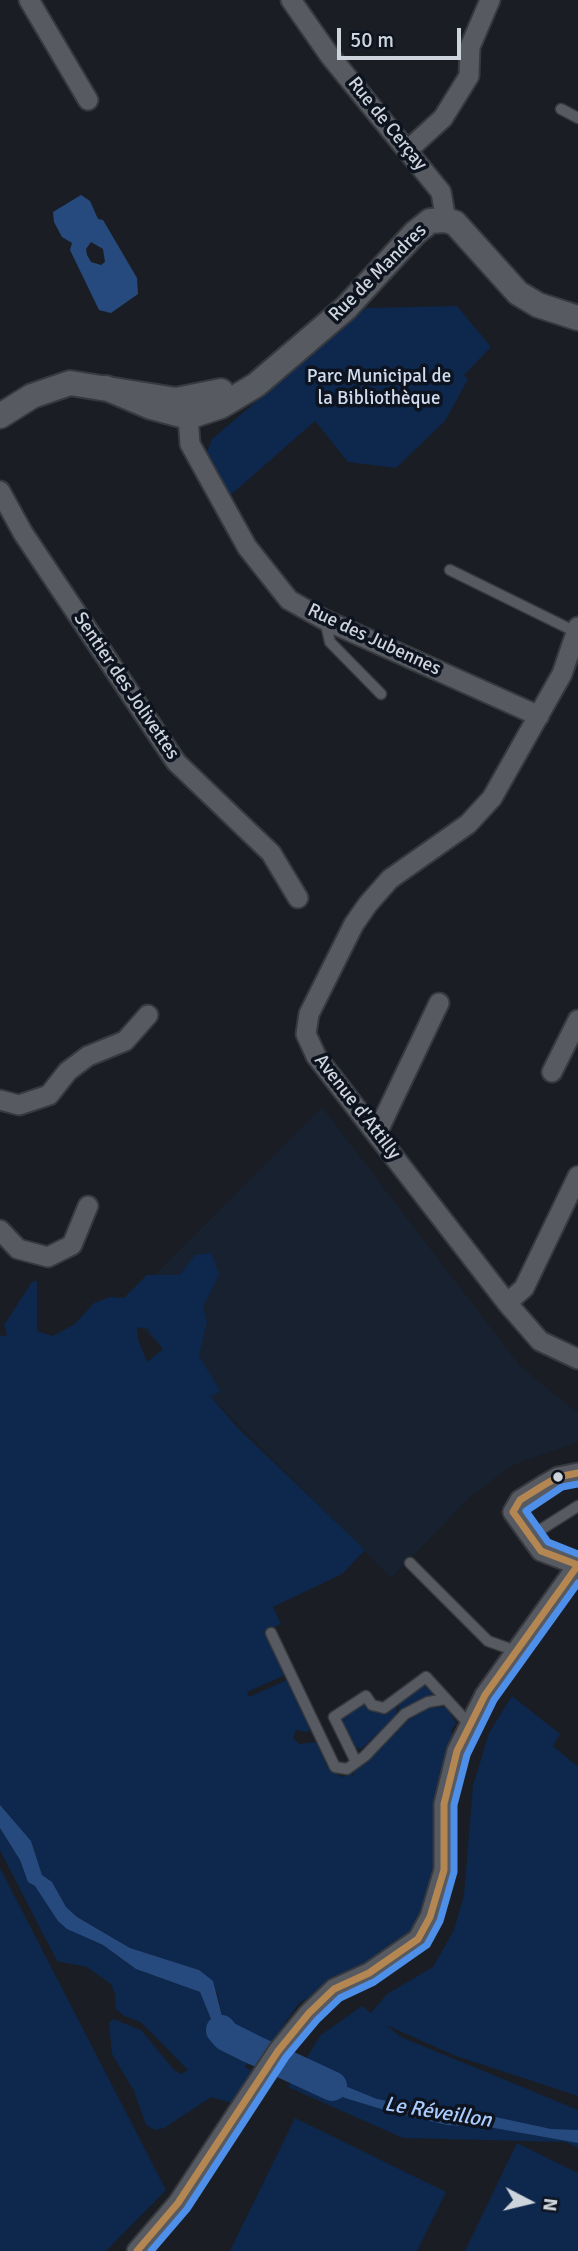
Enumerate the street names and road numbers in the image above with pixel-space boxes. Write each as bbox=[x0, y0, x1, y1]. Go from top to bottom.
street label: Rue de Cerçay bbox=[342, 73, 432, 175]
street label: Rue de Mandres bbox=[324, 219, 432, 327]
street label: Rue des Jubennes bbox=[304, 599, 444, 681]
street label: Sentier des Jolivettes bbox=[68, 608, 184, 764]
street label: Avenue d'Attilly bbox=[309, 1050, 405, 1164]

